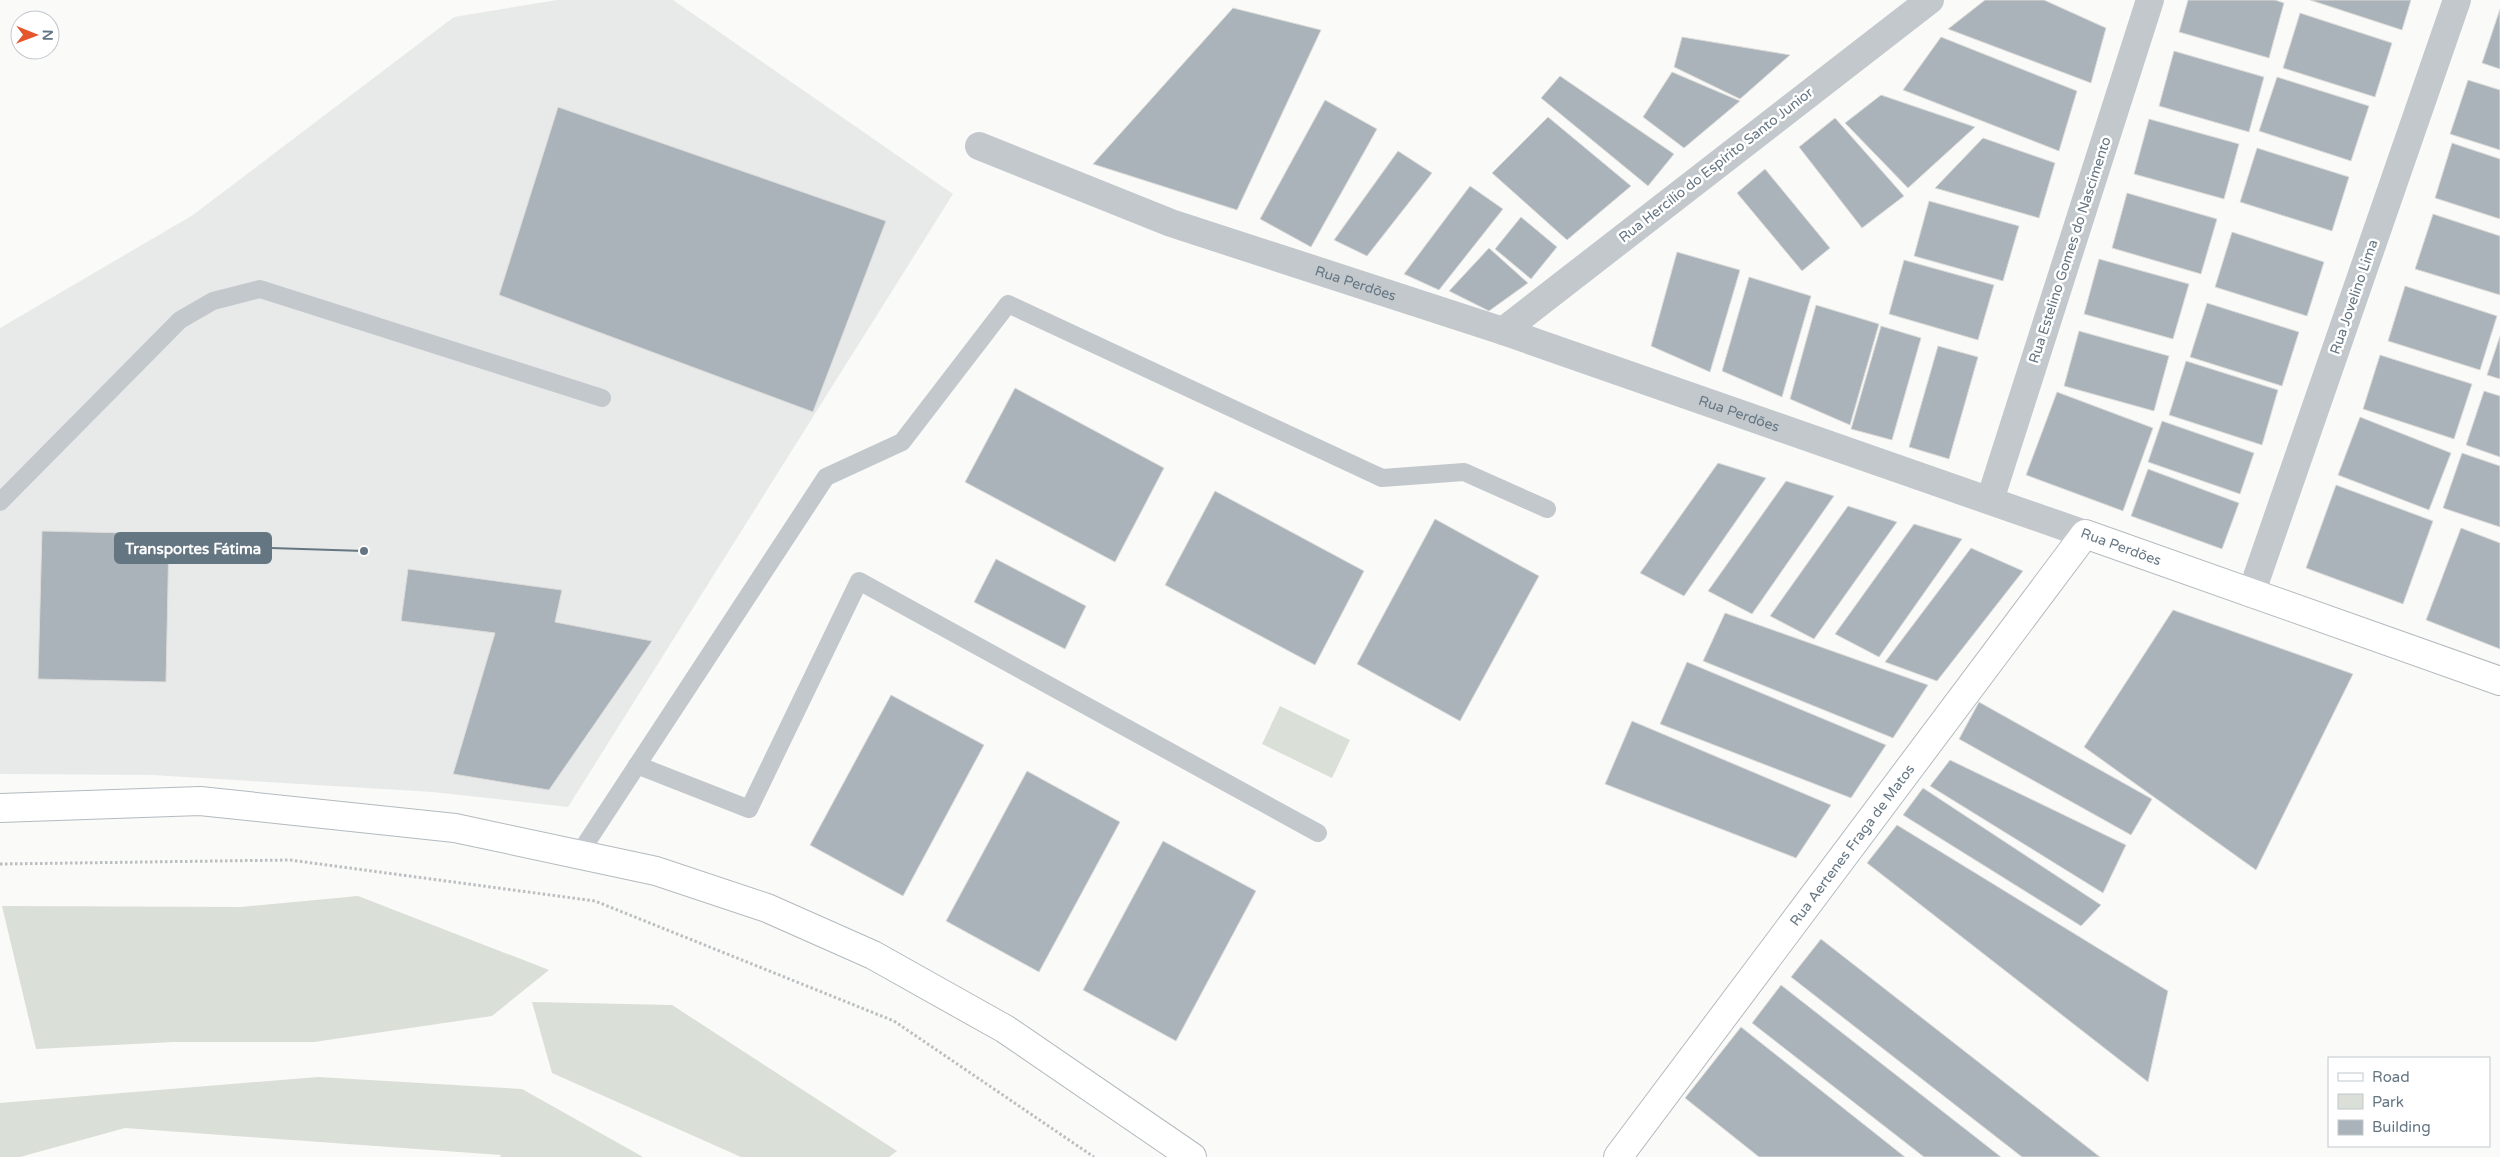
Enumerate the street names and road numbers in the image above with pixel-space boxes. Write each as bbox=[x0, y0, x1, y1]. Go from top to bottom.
street label: Rua Hercílio do Espírito Santo Junior bbox=[1615, 83, 1817, 246]
street label: Rua Estelino Gomes do Nascimento bbox=[2025, 135, 2115, 365]
street label: Rua Jovelino Lima bbox=[2326, 237, 2382, 357]
street label: Rua Perdões bbox=[1313, 262, 1399, 304]
street label: Rua Perdões bbox=[1696, 391, 1782, 435]
street label: Rua Perdões bbox=[2078, 525, 2164, 569]
street label: Rua Aertenes Fraga de Matos bbox=[1786, 761, 1918, 929]

